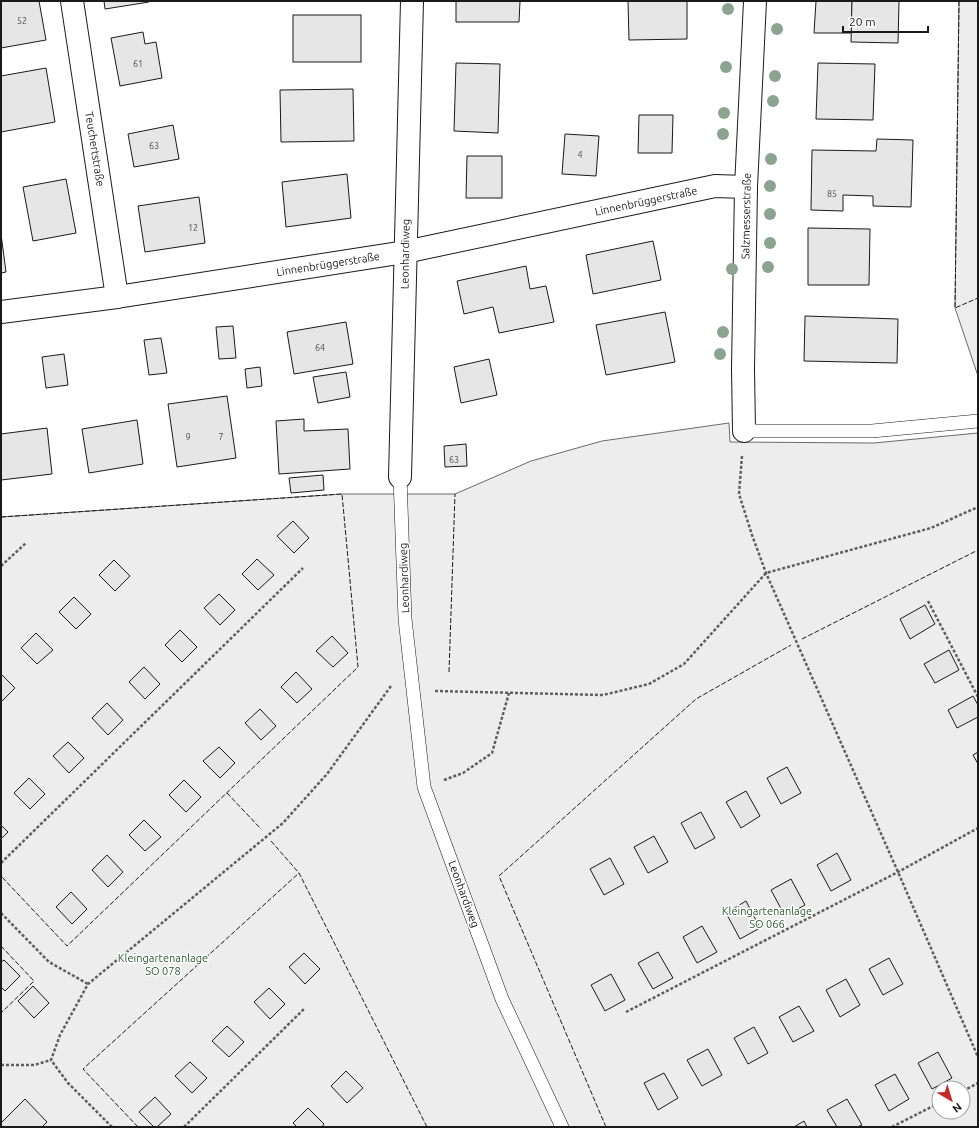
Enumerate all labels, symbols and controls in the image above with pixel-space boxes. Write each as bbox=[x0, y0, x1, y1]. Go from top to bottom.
scale bar bbox=[843, 8, 928, 34]
text: 20 m bbox=[849, 15, 876, 28]
house number: 52 bbox=[17, 16, 27, 26]
house number: 61 bbox=[133, 59, 143, 69]
street label: Teuchertstraße bbox=[83, 111, 107, 187]
house number: 63 bbox=[149, 141, 159, 151]
house number: 4 bbox=[577, 150, 583, 160]
street label: Salzmesserstraße bbox=[739, 173, 753, 259]
street label: Linnenbrüggerstraße bbox=[594, 184, 698, 218]
house number: 85 bbox=[827, 189, 837, 199]
street label: Leonhardiweg bbox=[398, 219, 412, 289]
house number: 12 bbox=[188, 223, 198, 233]
street label: Linnenbrüggerstraße bbox=[275, 250, 381, 278]
house number: 64 bbox=[315, 343, 325, 353]
house number: 9 bbox=[185, 432, 191, 442]
house number: 7 bbox=[218, 432, 224, 442]
house number: 63 bbox=[449, 455, 459, 465]
street label: Leonhardiweg bbox=[397, 543, 411, 613]
street label: Leonhardiweg bbox=[446, 859, 482, 929]
park label: Kleingartenanlage SO 066 bbox=[722, 905, 812, 930]
park label: Kleingartenanlage SO 078 bbox=[118, 952, 208, 977]
north arrow bbox=[931, 1080, 971, 1120]
text: N bbox=[950, 1101, 964, 1115]

